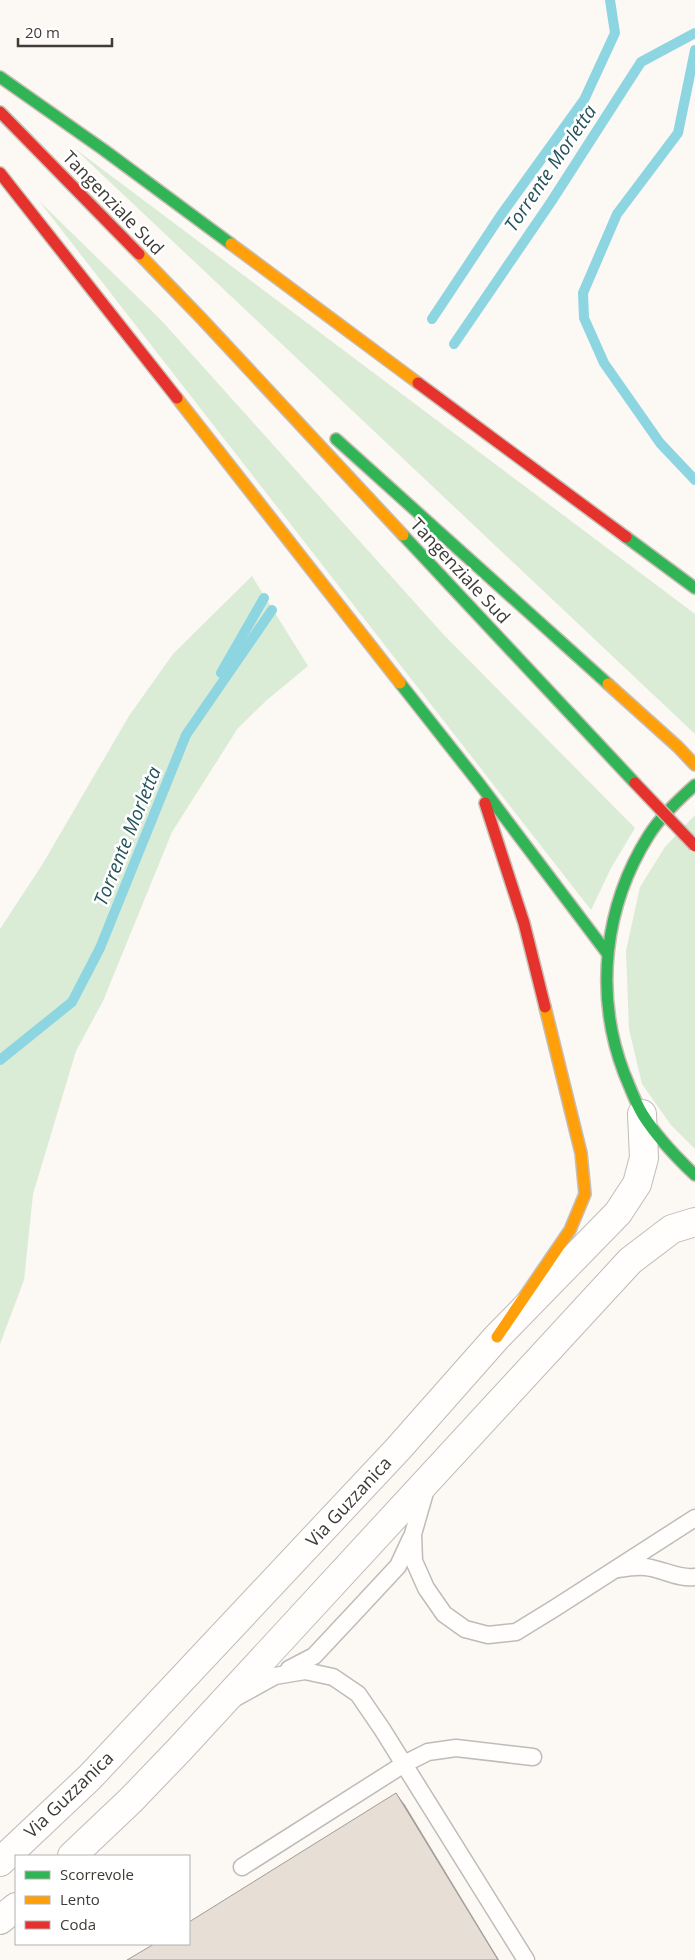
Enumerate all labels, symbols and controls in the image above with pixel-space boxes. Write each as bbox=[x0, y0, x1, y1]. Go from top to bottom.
scale bar bbox=[18, 15, 111, 47]
text: 20 m bbox=[25, 22, 60, 42]
water label: Torrente Morletta bbox=[498, 99, 602, 237]
street label: Tangenziale Sud bbox=[58, 145, 170, 260]
street label: Tangenziale Sud bbox=[406, 512, 516, 628]
water label: Torrente Morletta bbox=[87, 762, 167, 909]
street label: Via Guzzanica bbox=[300, 1451, 396, 1552]
street label: Via Guzzanica bbox=[19, 1746, 118, 1843]
legend bbox=[15, 1855, 190, 1945]
text: Scorrevole bbox=[60, 1864, 134, 1884]
text: Lento bbox=[60, 1889, 100, 1909]
text: Coda bbox=[60, 1914, 96, 1934]

